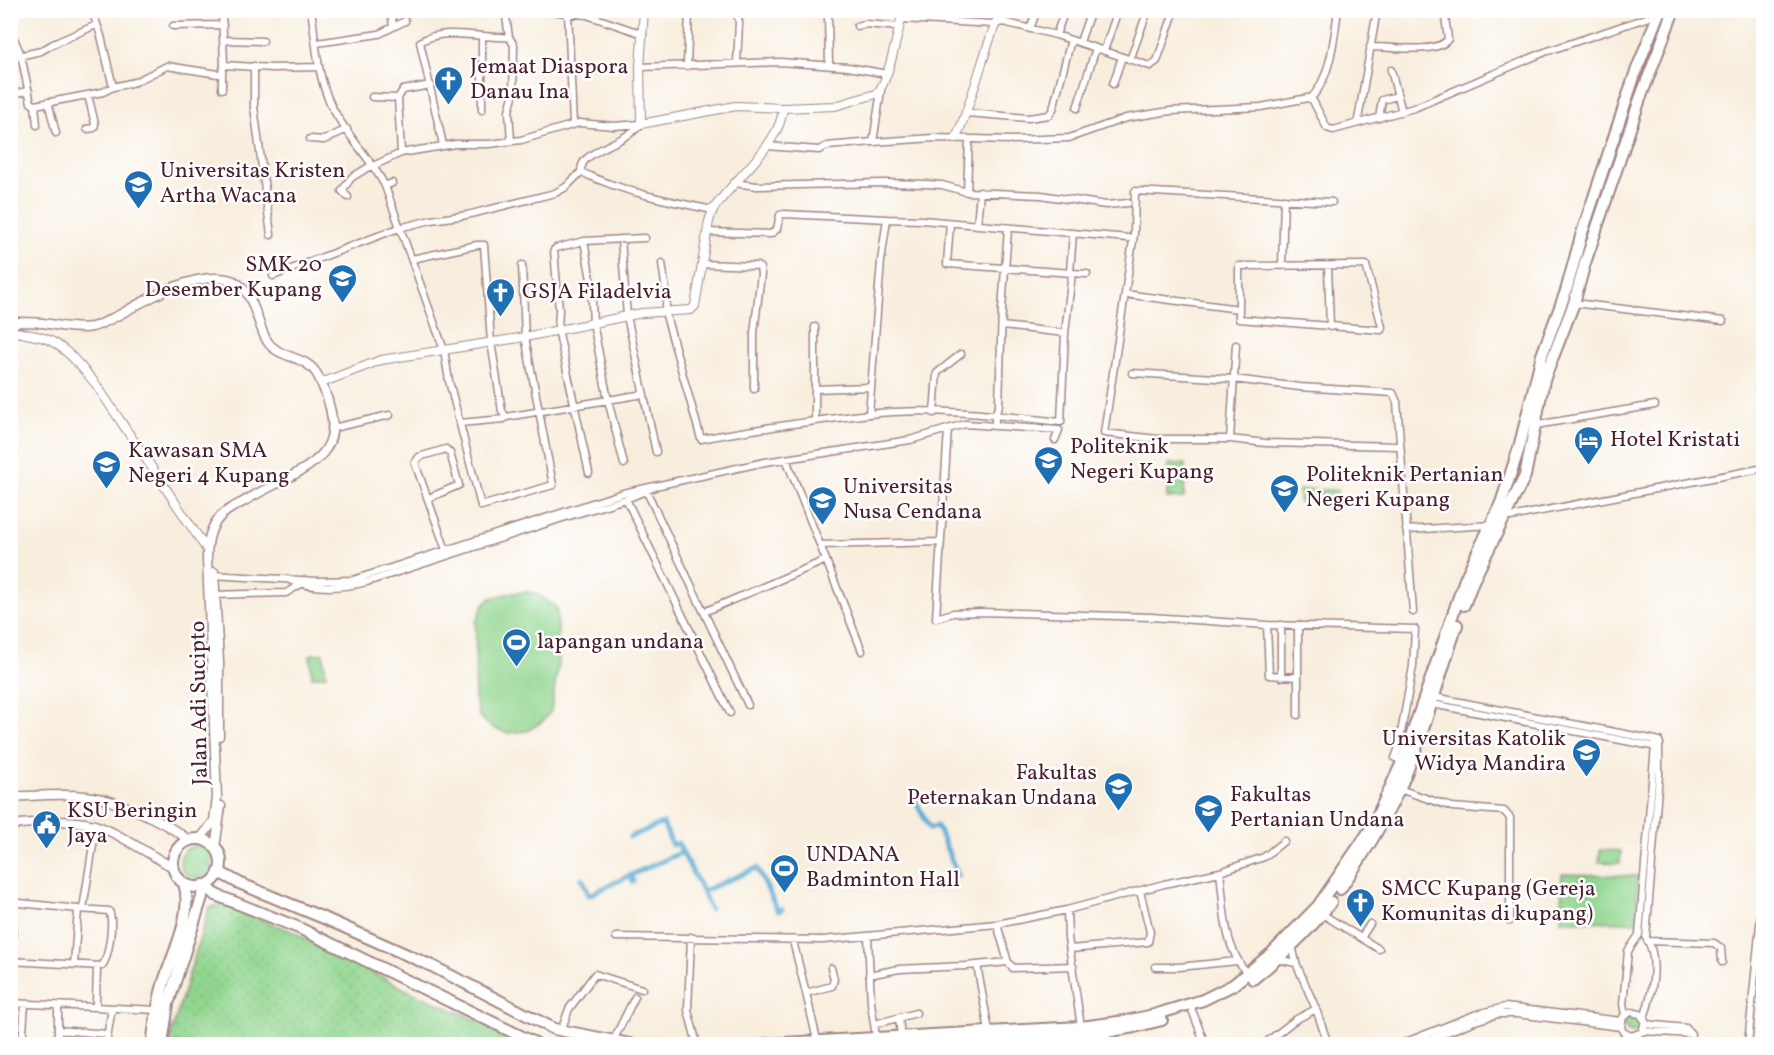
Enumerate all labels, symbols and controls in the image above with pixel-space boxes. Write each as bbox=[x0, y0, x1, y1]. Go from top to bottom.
place label: Jemaat Diaspora Danau Ina bbox=[470, 52, 628, 108]
church icon: Jemaat Diaspora Danau Ina bbox=[433, 64, 465, 106]
place label: Universitas Kristen Artha Wacana bbox=[160, 156, 345, 212]
school or university icon: Universitas Kristen Artha Wacana bbox=[123, 168, 155, 210]
place label: SMK 20 Desember Kupang bbox=[145, 250, 322, 306]
school or university icon: SMK 20 Desember Kupang bbox=[327, 262, 359, 304]
church icon: GSJA Filadelvia bbox=[485, 276, 517, 318]
place label: GSJA Filadelvia bbox=[522, 277, 672, 308]
hotel icon: Hotel Kristati bbox=[1573, 424, 1605, 466]
place label: Hotel Kristati bbox=[1610, 425, 1740, 456]
place label: Politeknik Negeri Kupang bbox=[1070, 432, 1214, 488]
place label: Kawasan SMA Negeri 4 Kupang bbox=[128, 436, 289, 492]
school or university icon: Politeknik Negeri Kupang bbox=[1033, 444, 1065, 486]
school or university icon: Kawasan SMA Negeri 4 Kupang bbox=[91, 448, 123, 490]
place label: Politeknik Pertanian Negeri Kupang bbox=[1306, 460, 1504, 516]
place label: Universitas Nusa Cendana bbox=[843, 472, 982, 528]
school or university icon: Politeknik Pertanian Negeri Kupang bbox=[1269, 472, 1301, 514]
school or university icon: Universitas Nusa Cendana bbox=[806, 484, 838, 526]
street label: Jalan Adi Sucipto bbox=[183, 620, 217, 786]
sports icon: lapangan undana bbox=[500, 626, 532, 668]
place label: lapangan undana bbox=[537, 627, 704, 658]
place label: Universitas Katolik Widya Mandira bbox=[1382, 724, 1566, 780]
school or university icon: Universitas Katolik Widya Mandira bbox=[1571, 736, 1603, 778]
place label: Fakultas Peternakan Undana bbox=[907, 758, 1097, 814]
school or university icon: Fakultas Peternakan Undana bbox=[1102, 770, 1134, 812]
place label: Fakultas Pertanian Undana bbox=[1230, 780, 1404, 836]
school or university icon: Fakultas Pertanian Undana bbox=[1193, 792, 1225, 834]
place label: KSU Beringin Jaya bbox=[67, 796, 197, 852]
public building icon: KSU Beringin Jaya bbox=[30, 808, 62, 850]
place label: UNDANA Badminton Hall bbox=[806, 840, 960, 896]
sports icon: UNDANA Badminton Hall bbox=[769, 852, 801, 894]
place label: SMCC Kupang (Gereja Komunitas di kupang) bbox=[1381, 874, 1596, 930]
church icon: SMCC Kupang (Gereja Komunitas di kupang) bbox=[1344, 886, 1376, 928]

